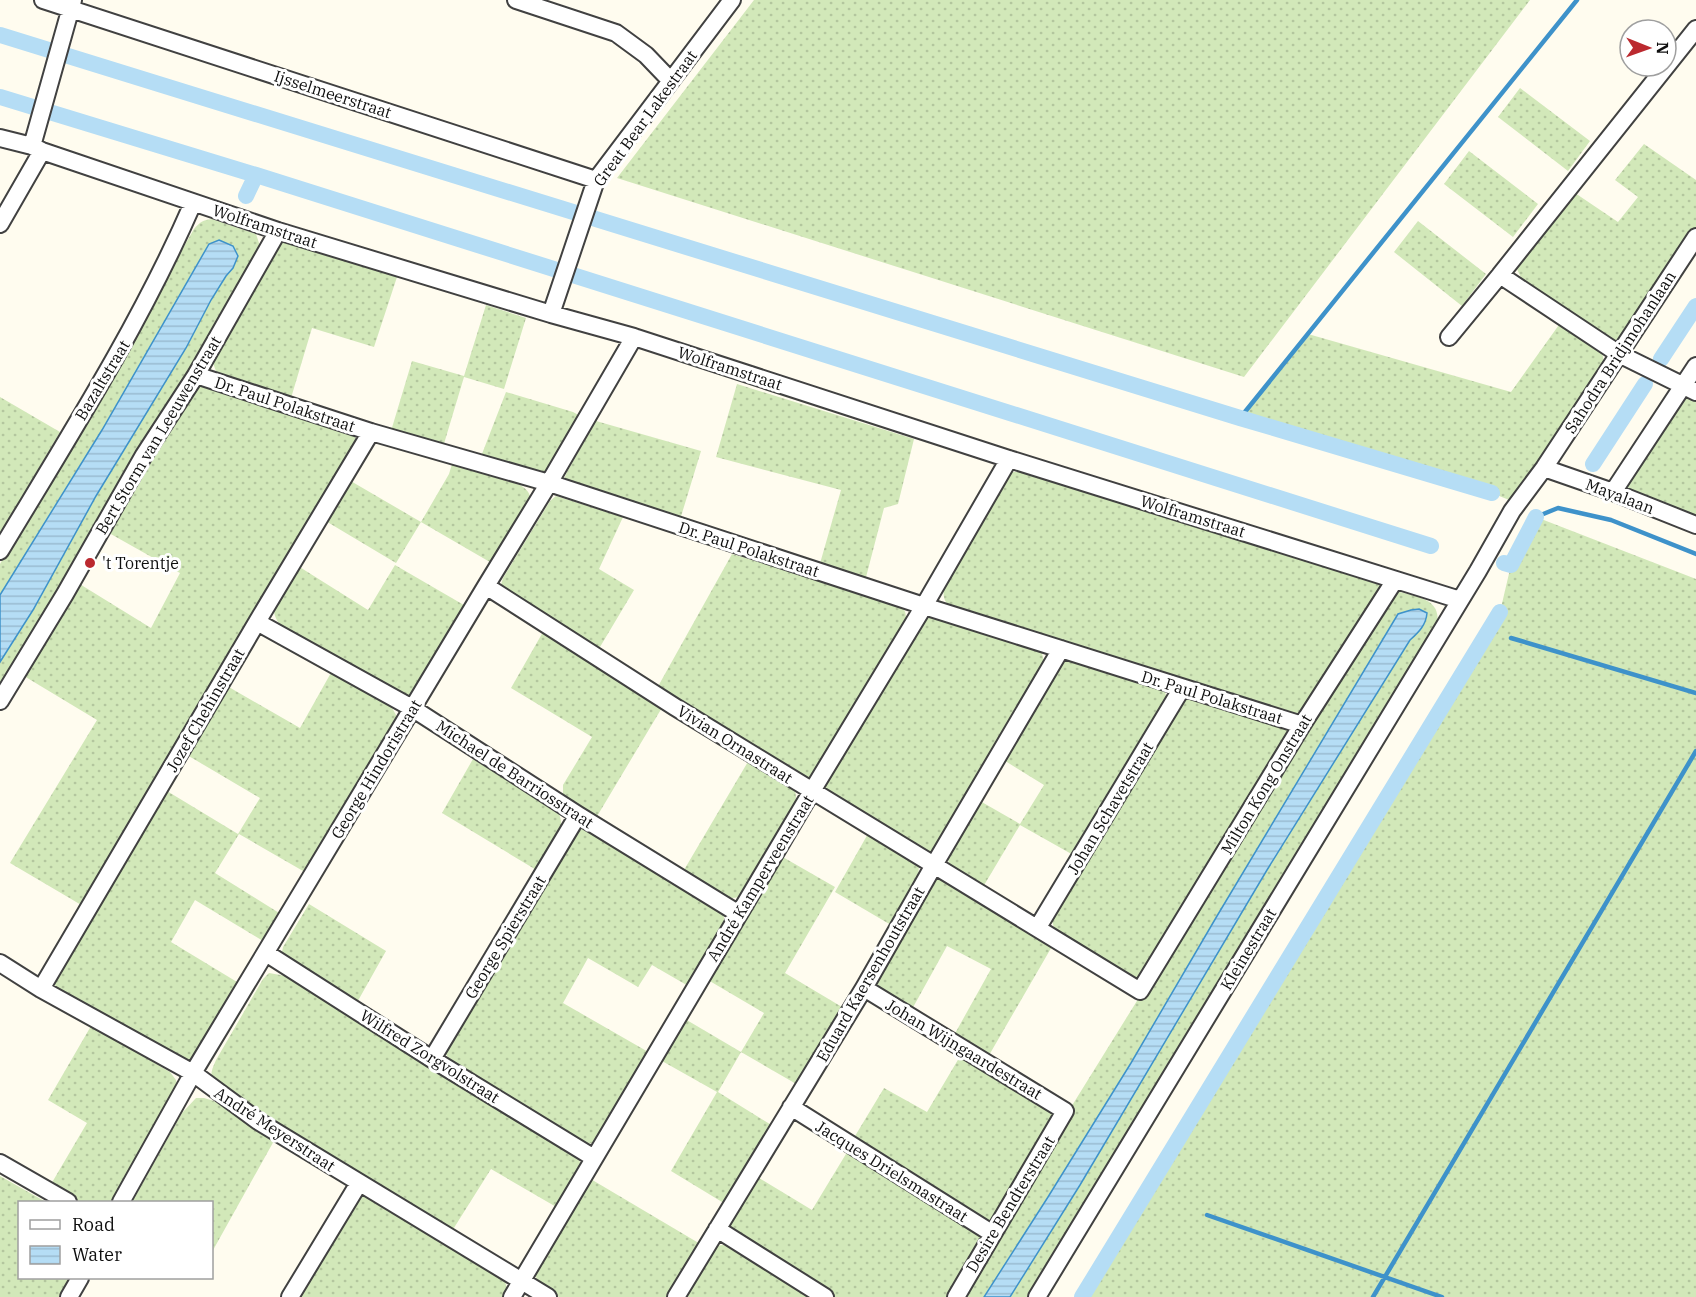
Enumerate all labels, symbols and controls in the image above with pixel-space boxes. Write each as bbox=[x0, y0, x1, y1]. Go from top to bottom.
north arrow bbox=[1618, 18, 1678, 78]
text: N bbox=[1653, 42, 1673, 55]
street label: Great Bear Lakestraat bbox=[589, 46, 701, 190]
street label: Ijsselmeerstraat bbox=[272, 66, 395, 122]
street label: Wolframstraat bbox=[210, 200, 320, 252]
street label: Sahodra Bridjmohanlaan bbox=[1560, 267, 1680, 437]
street label: Bert Storm van Leeuwenstraat bbox=[91, 332, 225, 538]
street label: Bazaltstraat bbox=[70, 336, 134, 424]
street label: Wolframstraat bbox=[675, 342, 785, 394]
street label: Dr. Paul Polakstraat bbox=[212, 372, 358, 436]
street label: Mayalaan bbox=[1583, 474, 1657, 518]
street label: Wolframstraat bbox=[1138, 491, 1248, 542]
street label: Dr. Paul Polakstraat bbox=[676, 517, 822, 581]
place label: 't Torentje bbox=[102, 553, 179, 573]
marker: 't Torentje bbox=[83, 556, 97, 570]
street label: Jozef Chehinstraat bbox=[162, 644, 249, 775]
street label: Dr. Paul Polakstraat bbox=[1139, 666, 1285, 728]
street label: George Hindoristraat bbox=[326, 695, 426, 842]
street label: Vivian Ornastraat bbox=[674, 700, 797, 788]
street label: Milton Kong Onstraat bbox=[1216, 710, 1316, 858]
street label: Michael de Barriosstraat bbox=[432, 716, 598, 833]
street label: Johan Schavetstraat bbox=[1063, 738, 1158, 878]
street label: André Kamperveenstraat bbox=[702, 791, 818, 965]
street label: George Spierstraat bbox=[460, 871, 550, 1002]
street label: Eduard Kaersenhoutstraat bbox=[812, 883, 929, 1065]
street label: Kleinestraat bbox=[1216, 904, 1280, 994]
street label: Johan Wijngaardestraat bbox=[882, 994, 1046, 1104]
street label: Wilfred Zorgvolstraat bbox=[357, 1005, 504, 1107]
street label: André Meyerstraat bbox=[211, 1082, 340, 1176]
street label: Jacques Drielsmastraat bbox=[812, 1116, 972, 1226]
street label: Desire Bendterstraat bbox=[961, 1132, 1059, 1276]
legend bbox=[18, 1201, 213, 1279]
text: Road bbox=[72, 1213, 115, 1236]
text: Water bbox=[72, 1243, 122, 1266]

